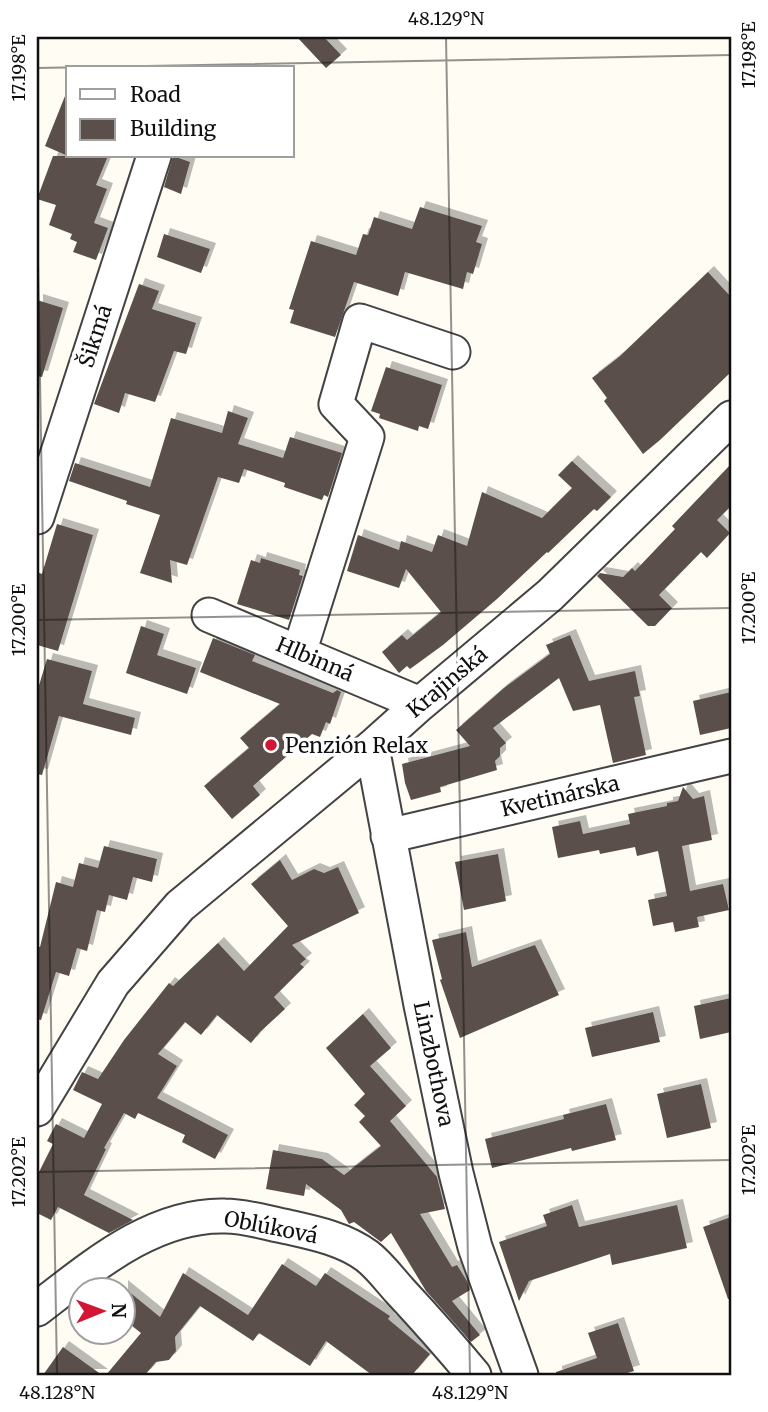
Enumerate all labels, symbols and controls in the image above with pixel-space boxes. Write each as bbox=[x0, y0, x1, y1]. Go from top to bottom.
text: 48.129°N bbox=[408, 7, 484, 30]
text: 17.198°E bbox=[737, 21, 760, 88]
text: 17.198°E bbox=[7, 34, 30, 101]
legend bbox=[66, 66, 294, 158]
text: Road bbox=[130, 81, 181, 108]
text: Building bbox=[130, 115, 217, 142]
street label: Šikmá bbox=[72, 301, 118, 371]
text: 17.200°E bbox=[737, 571, 760, 644]
text: 17.200°E bbox=[7, 583, 30, 656]
street label: Hlbinná bbox=[272, 631, 358, 687]
street label: Krajinská bbox=[401, 641, 493, 723]
place label: Penzión Relax bbox=[285, 732, 428, 759]
marker: Penzión Relax bbox=[263, 737, 279, 753]
street label: Kvetinárska bbox=[498, 769, 622, 823]
street label: Linzbothova bbox=[408, 999, 460, 1129]
text: 17.202°E bbox=[737, 1124, 760, 1195]
text: 17.202°E bbox=[7, 1136, 30, 1207]
street label: Oblúková bbox=[222, 1205, 320, 1249]
north arrow bbox=[66, 1276, 136, 1346]
text: N bbox=[107, 1303, 131, 1318]
text: 48.128°N bbox=[19, 1381, 95, 1404]
text: 48.129°N bbox=[432, 1381, 508, 1404]

